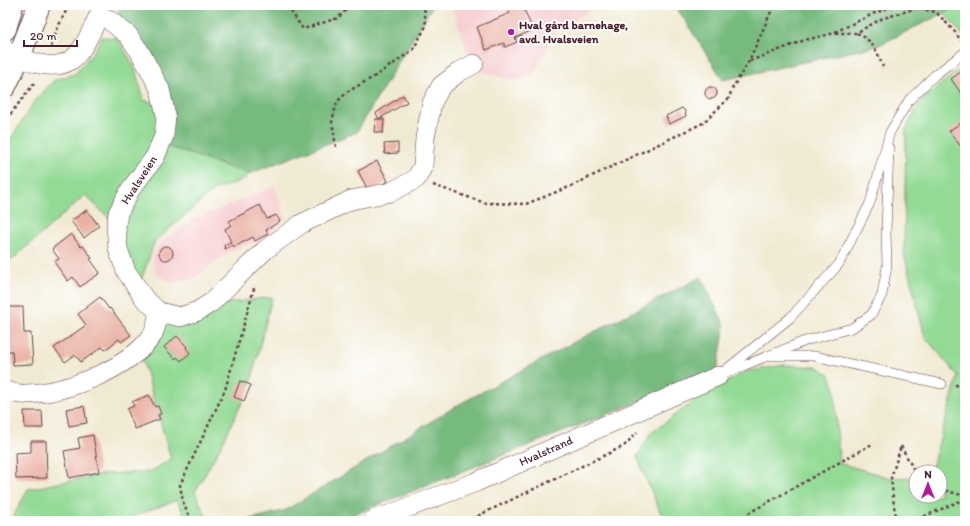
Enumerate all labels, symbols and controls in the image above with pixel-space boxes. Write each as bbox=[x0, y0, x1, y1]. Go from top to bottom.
place label: Hval gård barnehage, avd. Hvalsveien bbox=[519, 18, 628, 46]
scale bar bbox=[24, 22, 77, 48]
marker: Hval gård barnehage, avd. Hvalsveien bbox=[506, 27, 516, 37]
text: 20 m bbox=[30, 29, 57, 43]
street label: Hvalsveien bbox=[118, 153, 160, 207]
street label: Hvalstrand bbox=[517, 433, 575, 469]
north arrow bbox=[908, 464, 948, 504]
text: N bbox=[924, 468, 932, 481]

